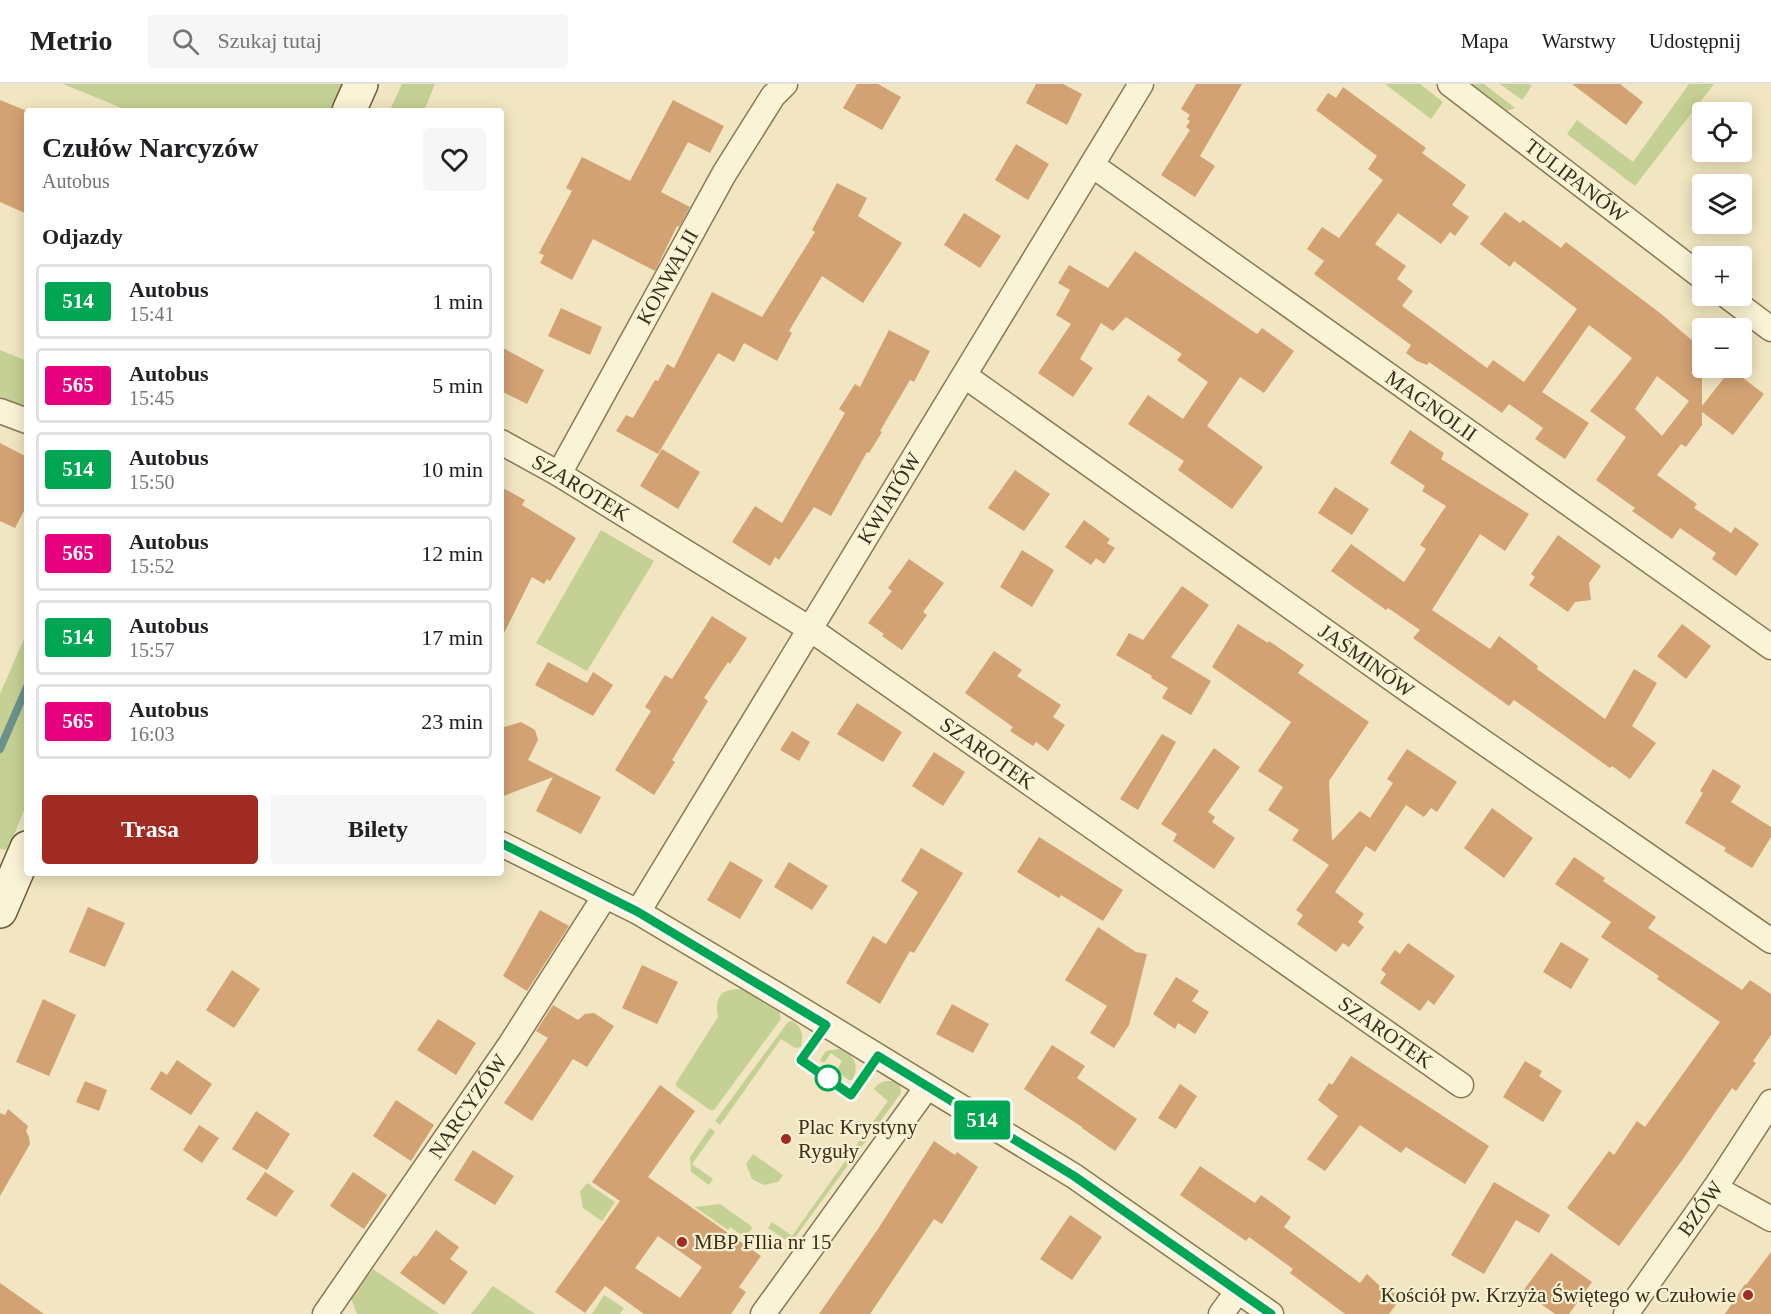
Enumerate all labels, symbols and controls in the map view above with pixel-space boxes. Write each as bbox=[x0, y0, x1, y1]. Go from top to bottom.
search box bbox=[148, 14, 568, 68]
text: Metrio bbox=[30, 25, 112, 56]
icon: search bbox=[169, 25, 202, 58]
text: Szukaj tutaj bbox=[217, 28, 322, 53]
text: Mapa bbox=[1461, 29, 1509, 53]
text: Warstwy bbox=[1542, 29, 1616, 53]
text: Udostępnij bbox=[1649, 29, 1741, 53]
map controls bbox=[1692, 102, 1752, 378]
button: locate bbox=[1692, 102, 1752, 162]
button: heart bbox=[423, 128, 486, 191]
text: Czułów Narcyzów bbox=[42, 132, 258, 163]
street label: TULIPANÓW bbox=[1520, 134, 1632, 228]
text: Autobus bbox=[42, 170, 110, 192]
button: layers bbox=[1692, 174, 1752, 234]
text: Odjazdy bbox=[42, 224, 123, 249]
street label: KONWALII bbox=[632, 225, 703, 329]
button: + bbox=[1692, 246, 1752, 306]
text: Autobus bbox=[129, 277, 208, 302]
text: 514 bbox=[62, 289, 94, 313]
text: 1 min bbox=[432, 289, 483, 314]
text: 15:41 bbox=[129, 303, 175, 325]
button: − bbox=[1692, 318, 1752, 378]
text: Autobus bbox=[129, 361, 208, 386]
street label: MAGNOLII bbox=[1381, 365, 1481, 446]
text: 565 bbox=[62, 373, 94, 397]
text: 5 min bbox=[432, 373, 483, 398]
text: 15:45 bbox=[129, 387, 175, 409]
text: Autobus bbox=[129, 445, 208, 470]
street label: KWIATÓW bbox=[852, 448, 926, 548]
street label: SZAROTEK bbox=[528, 449, 634, 527]
text: 514 bbox=[62, 457, 94, 481]
text: 10 min bbox=[421, 457, 483, 482]
text: 15:50 bbox=[129, 471, 175, 493]
text: Autobus bbox=[129, 529, 208, 554]
text: 565 bbox=[62, 541, 94, 565]
text: 12 min bbox=[421, 541, 483, 566]
text: 15:52 bbox=[129, 555, 175, 577]
text: Autobus bbox=[129, 613, 208, 638]
street label: JAŚMINÓW bbox=[1314, 619, 1419, 702]
text: 514 bbox=[62, 625, 94, 649]
text: 17 min bbox=[421, 625, 483, 650]
text: 15:57 bbox=[129, 639, 175, 661]
text: Autobus bbox=[129, 697, 208, 722]
text: 565 bbox=[62, 709, 94, 733]
text: 23 min bbox=[421, 709, 483, 734]
street label: SZAROTEK bbox=[936, 712, 1039, 795]
text: 16:03 bbox=[129, 723, 175, 745]
button: Trasa bbox=[42, 795, 258, 864]
button: Bilety bbox=[270, 795, 486, 864]
street label: SZAROTEK bbox=[1334, 991, 1437, 1073]
street label: NARCYZÓW bbox=[424, 1049, 512, 1163]
unlabelled marker bbox=[815, 1065, 841, 1091]
line badge: 514 bbox=[948, 1100, 1016, 1140]
text: 514 bbox=[966, 1108, 998, 1132]
place label: Plac Krystyny Ryguły bbox=[798, 1115, 918, 1163]
marker: Plac Krystyny Ryguły bbox=[779, 1132, 793, 1146]
street label: BZÓW bbox=[1673, 1176, 1728, 1241]
place label: MBP FIlia nr 15 bbox=[694, 1230, 831, 1254]
marker: MBP FIlia nr 15 bbox=[675, 1235, 689, 1249]
place label: Kościół pw. Krzyża Świętego w Czułowie bbox=[1380, 1283, 1736, 1307]
marker: Kościół pw. Krzyża Świętego w Czułowie bbox=[1741, 1288, 1755, 1302]

